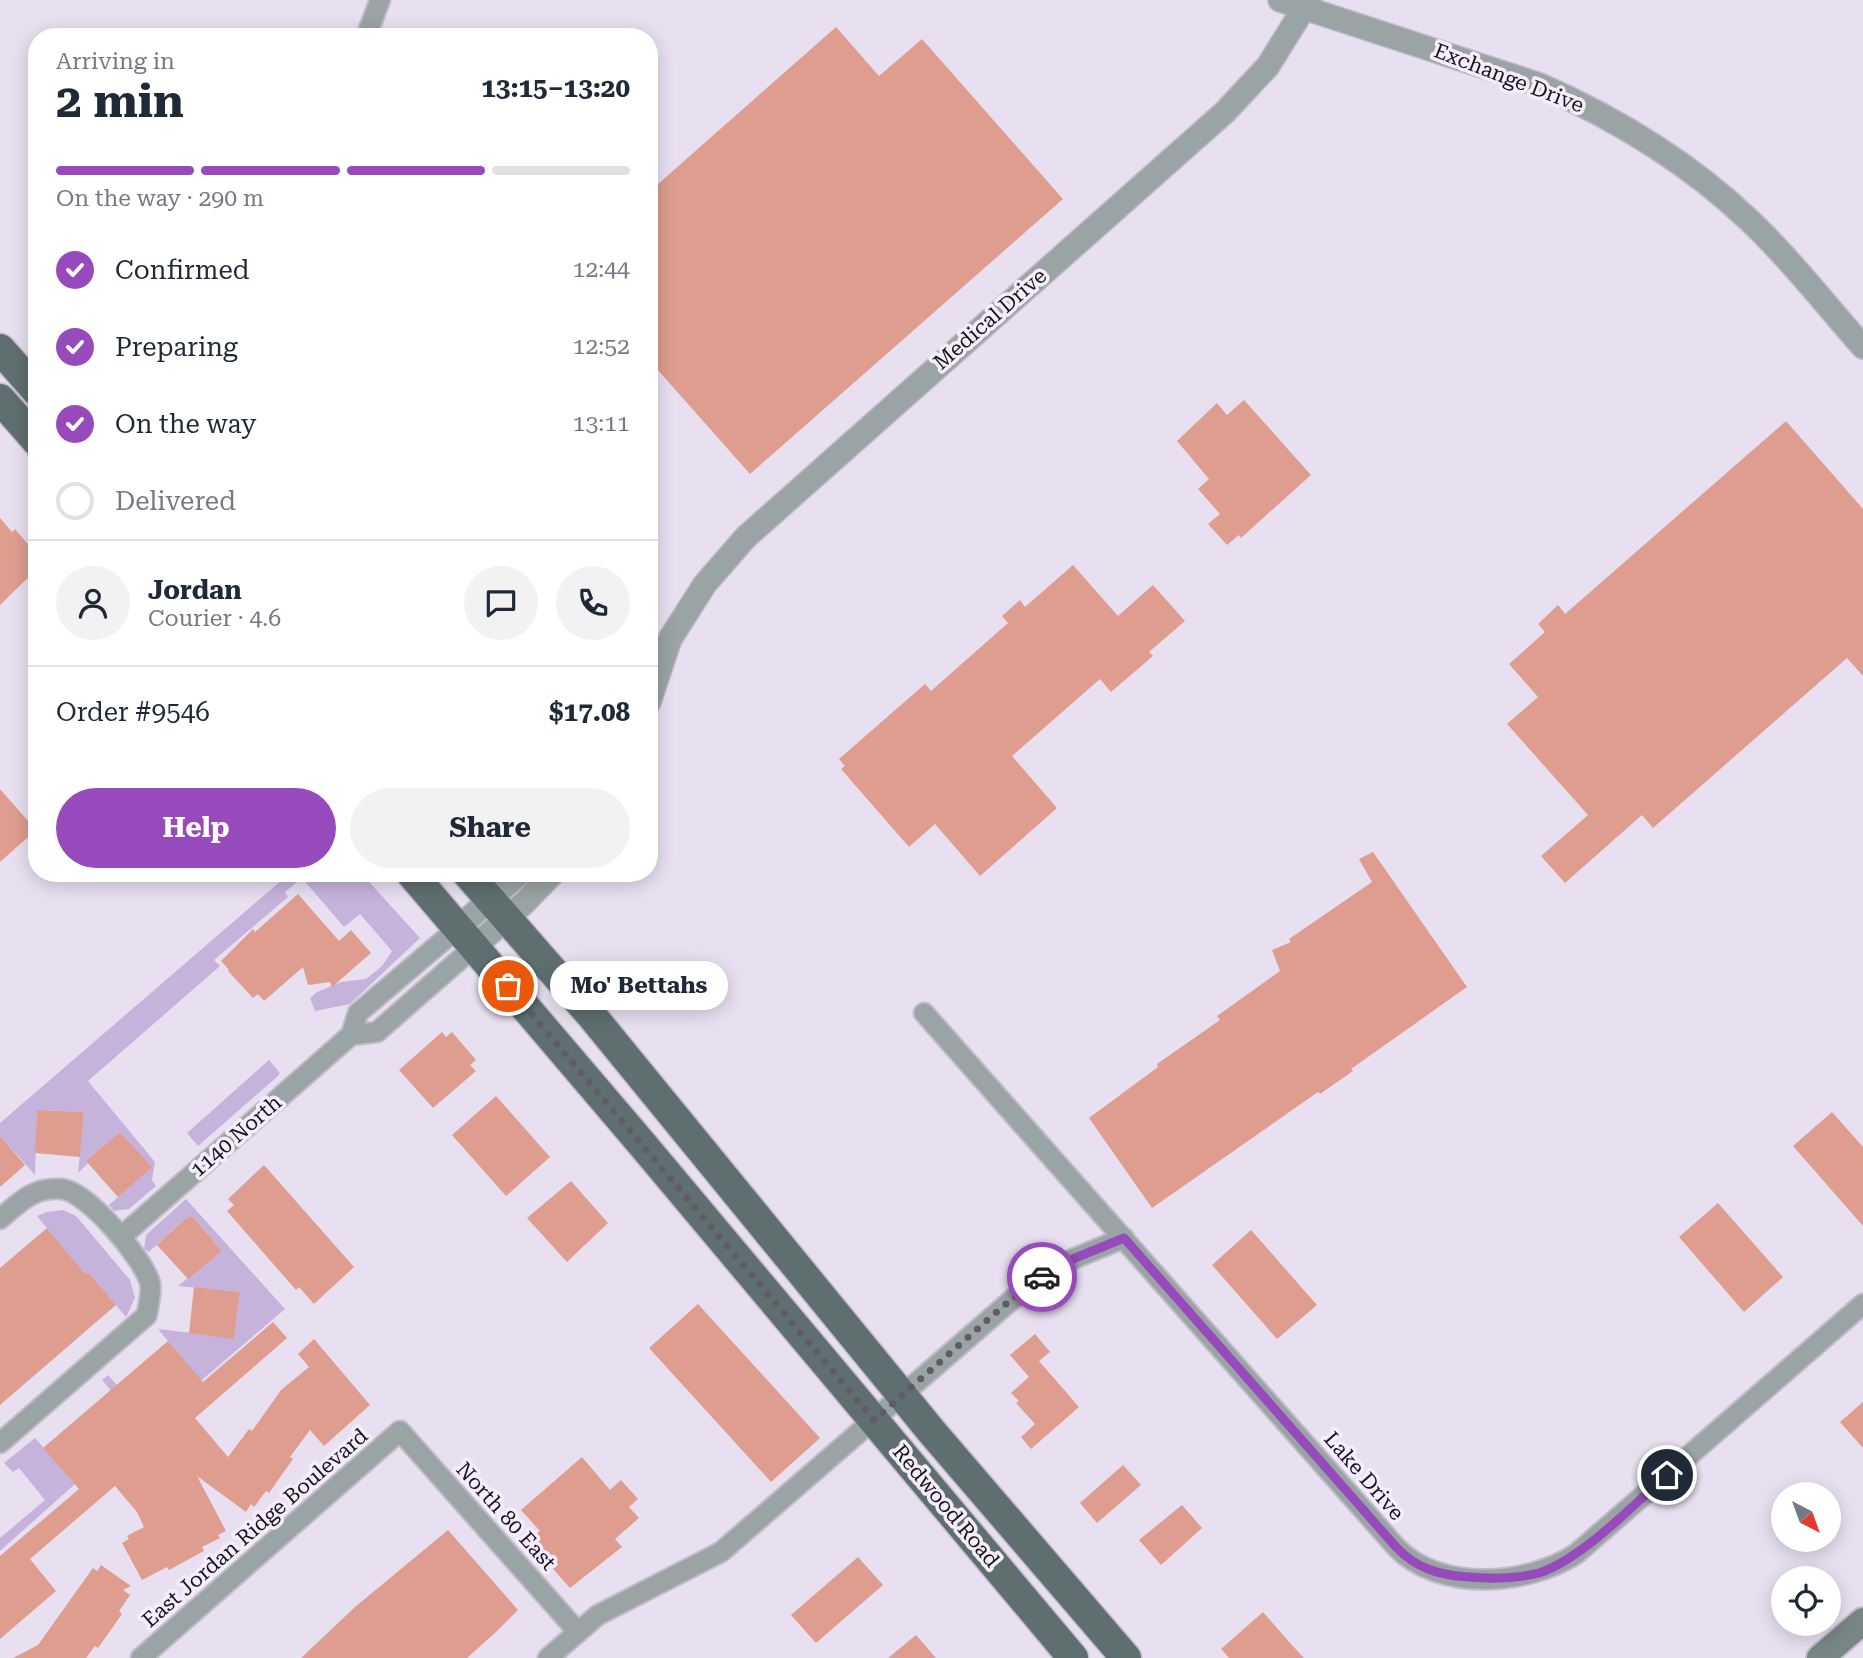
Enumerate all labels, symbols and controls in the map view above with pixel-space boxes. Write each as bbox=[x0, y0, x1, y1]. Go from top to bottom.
street label: Exchange Drive bbox=[1431, 38, 1587, 118]
text: Arriving in bbox=[56, 48, 175, 75]
text: 13:15–13:20 bbox=[481, 73, 630, 103]
text: 2 min bbox=[56, 74, 184, 128]
text: On the way · 290 m bbox=[56, 185, 264, 212]
icon: check bbox=[56, 251, 94, 289]
text: Confirmed bbox=[115, 255, 250, 285]
text: 12:44 bbox=[573, 256, 630, 283]
street label: Medical Drive bbox=[929, 264, 1051, 374]
icon: check bbox=[56, 328, 94, 366]
text: Preparing bbox=[115, 332, 238, 362]
text: 12:52 bbox=[573, 333, 630, 360]
icon: check bbox=[56, 405, 94, 443]
text: On the way bbox=[115, 409, 256, 439]
text: 13:11 bbox=[573, 410, 630, 437]
text: Delivered bbox=[115, 486, 236, 516]
button: person bbox=[56, 566, 130, 640]
button: chat bbox=[464, 566, 538, 640]
button: phone bbox=[556, 566, 630, 640]
text: Jordan bbox=[148, 575, 242, 605]
text: Courier · 4.6 bbox=[148, 605, 281, 632]
text: Order #9546 bbox=[56, 697, 210, 727]
text: $17.08 bbox=[549, 697, 630, 727]
button: Help bbox=[56, 788, 336, 868]
button: Share bbox=[350, 788, 630, 868]
pin bbox=[478, 956, 538, 1016]
callout: Mo' Bettahs bbox=[550, 962, 728, 1010]
icon: bag bbox=[489, 967, 527, 1005]
text: Mo' Bettahs bbox=[571, 972, 708, 999]
street label: 1140 North bbox=[186, 1090, 287, 1182]
courier bbox=[1007, 1242, 1077, 1312]
icon: car bbox=[1023, 1258, 1061, 1296]
street label: East Jordan Ridge Boulevard bbox=[137, 1423, 373, 1632]
street label: Lake Drive bbox=[1319, 1427, 1409, 1525]
street label: Redwood Road bbox=[888, 1440, 1005, 1573]
pin bbox=[1637, 1445, 1697, 1505]
icon: home bbox=[1648, 1456, 1686, 1494]
street label: North 80 East bbox=[451, 1457, 561, 1575]
north arrow bbox=[1771, 1482, 1841, 1552]
map controls bbox=[1771, 1482, 1841, 1636]
button: locate bbox=[1771, 1566, 1841, 1636]

